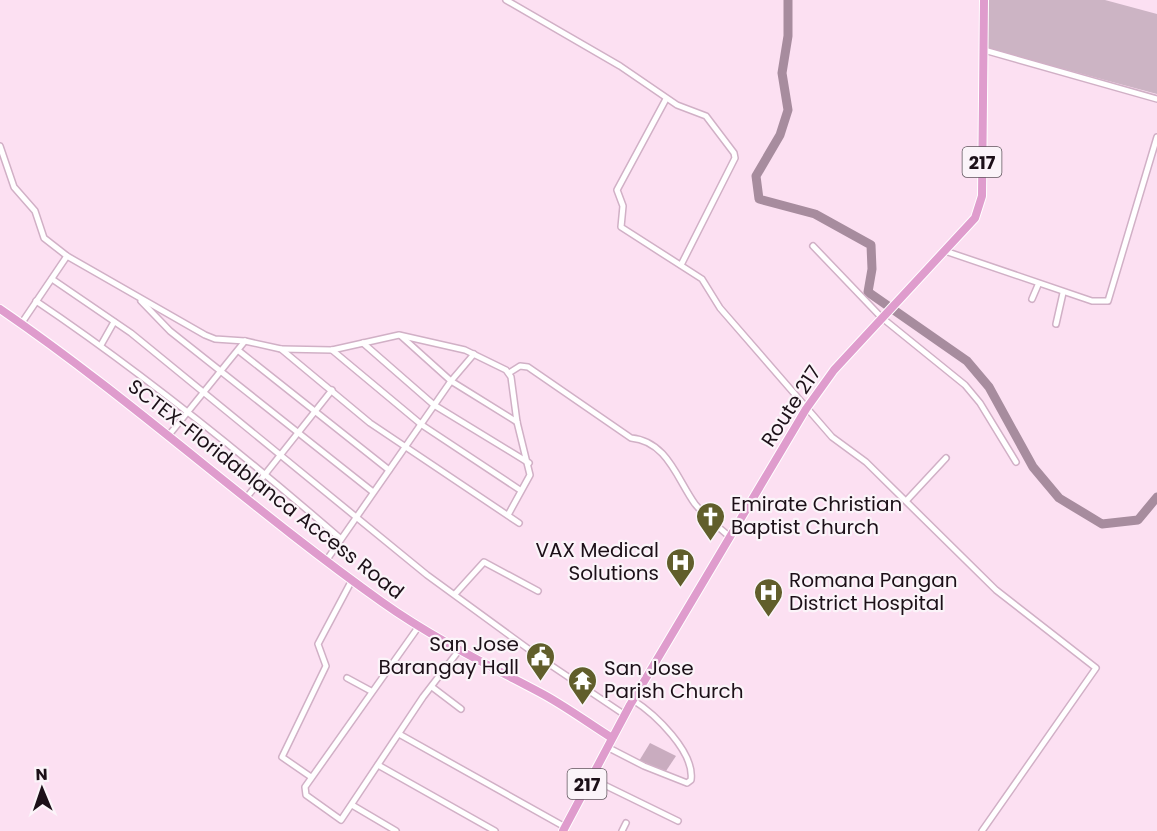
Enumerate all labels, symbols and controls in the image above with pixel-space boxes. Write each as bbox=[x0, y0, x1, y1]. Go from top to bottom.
road number: 217 bbox=[962, 147, 1002, 177]
street label: Route 217 bbox=[754, 360, 828, 452]
street label: SCTEX-Floridablanca Access Road bbox=[122, 372, 410, 606]
place label: Emirate Christian Baptist Church bbox=[731, 490, 902, 541]
church icon: Emirate Christian Baptist Church bbox=[694, 500, 726, 542]
place label: VAX Medical Solutions bbox=[536, 536, 659, 587]
hospital icon: VAX Medical Solutions bbox=[664, 546, 696, 588]
place label: Romana Pangan District Hospital bbox=[789, 566, 957, 617]
hospital icon: Romana Pangan District Hospital bbox=[752, 576, 784, 618]
place label: San Jose Barangay Hall bbox=[379, 630, 519, 681]
public building icon: San Jose Barangay Hall bbox=[524, 640, 556, 682]
place label: San Jose Parish Church bbox=[604, 654, 744, 705]
temple icon: San Jose Parish Church bbox=[567, 664, 599, 706]
north arrow bbox=[12, 759, 72, 819]
text: N bbox=[35, 763, 48, 786]
road number: 217 bbox=[568, 769, 606, 799]

